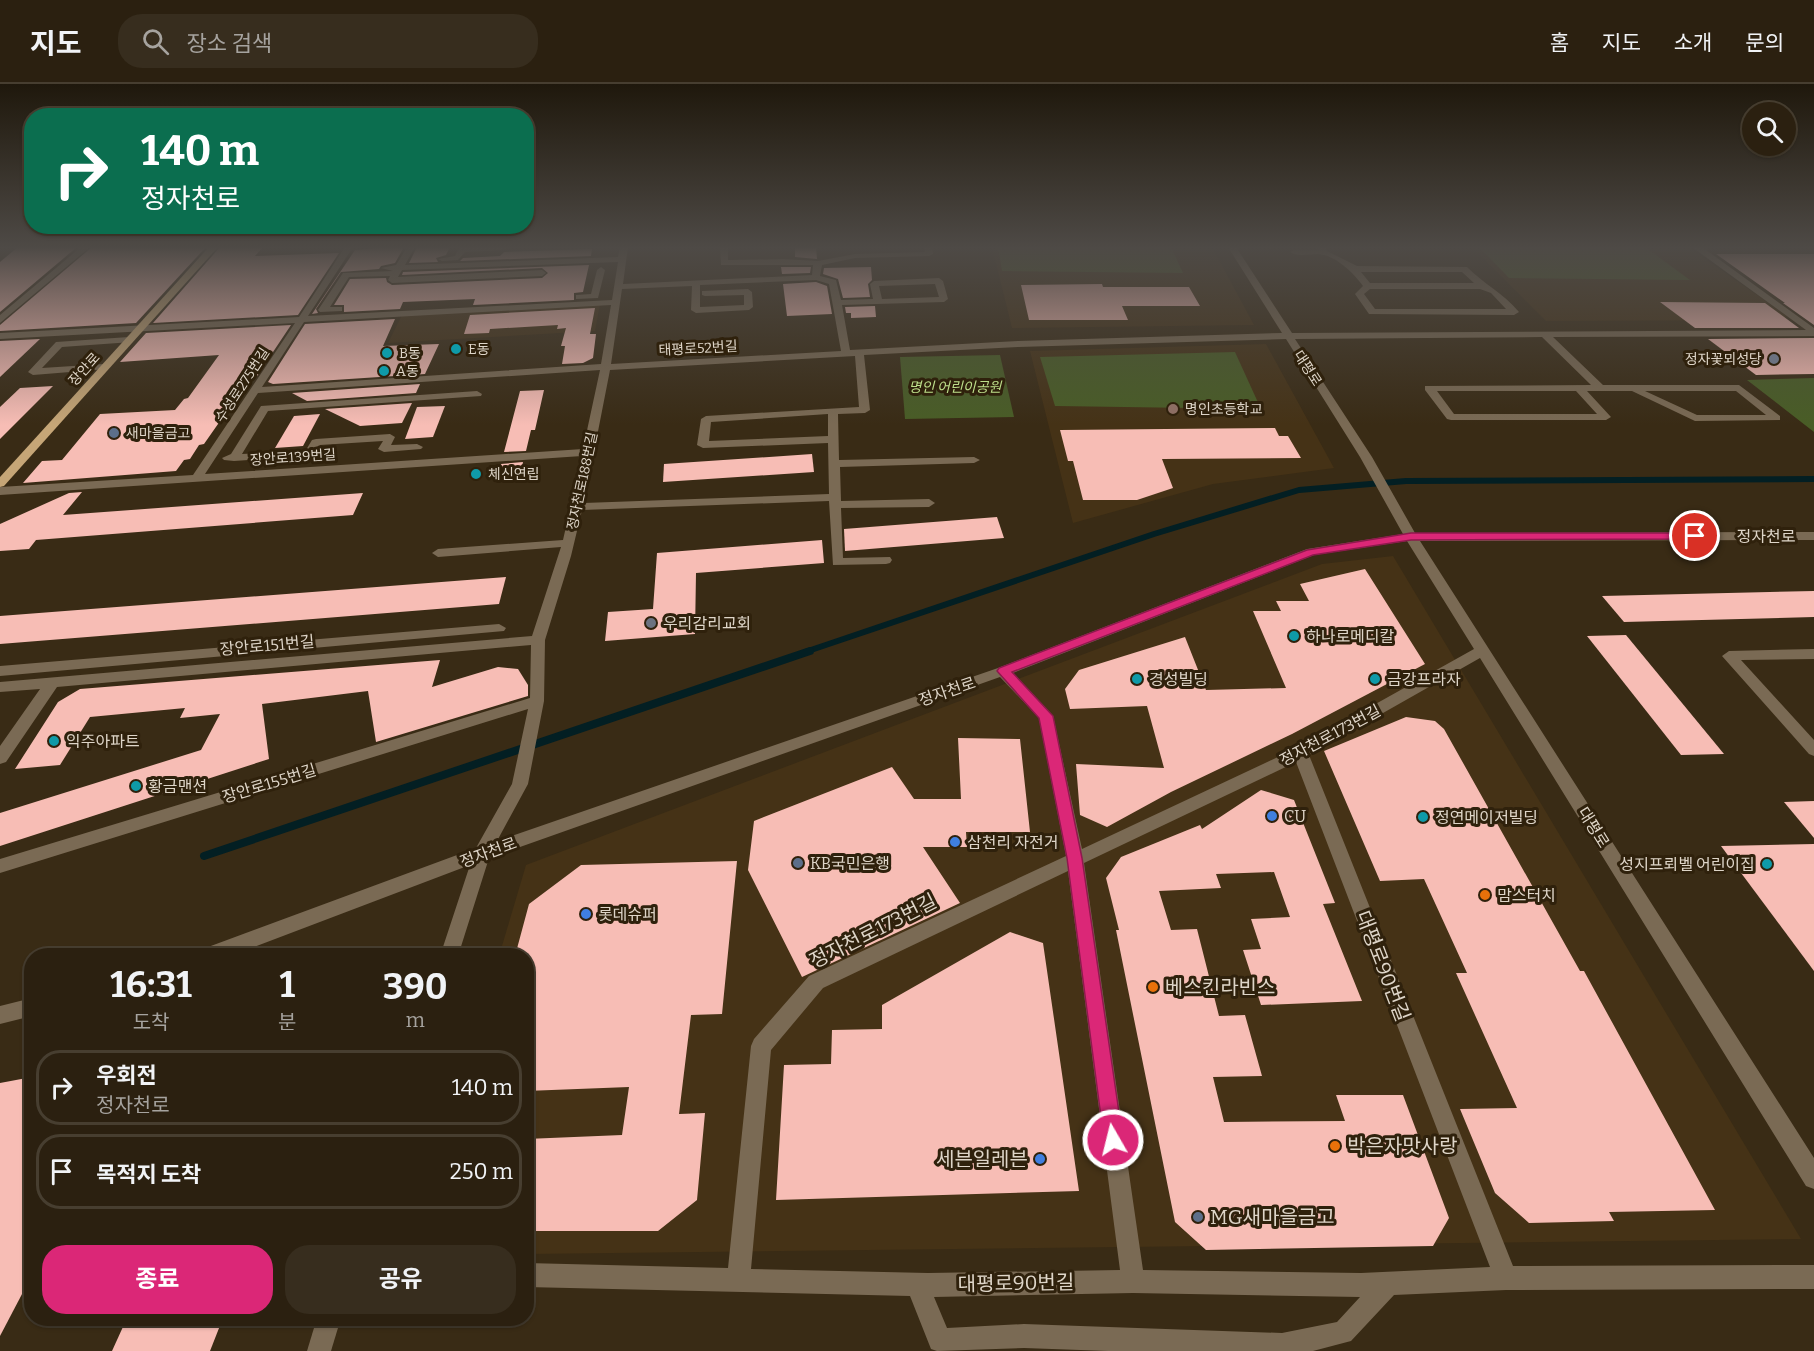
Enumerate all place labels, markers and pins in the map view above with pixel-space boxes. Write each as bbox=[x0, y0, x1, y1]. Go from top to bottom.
place label: E동 bbox=[468, 341, 490, 358]
marker: E동 bbox=[449, 342, 463, 356]
place label: B동 bbox=[399, 345, 421, 362]
marker: B동 bbox=[380, 346, 394, 360]
place label: 정자꽃뫼성당 bbox=[1685, 351, 1762, 368]
marker: 정자꽃뫼성당 bbox=[1767, 352, 1781, 366]
place label: A동 bbox=[396, 363, 419, 380]
marker: A동 bbox=[377, 364, 391, 378]
place label: 명인초등학교 bbox=[1185, 401, 1262, 418]
marker: 명인초등학교 bbox=[1166, 402, 1180, 416]
place label: 새마을금고 bbox=[126, 425, 191, 442]
marker: 새마을금고 bbox=[107, 426, 121, 440]
place label: 체신연립 bbox=[488, 466, 540, 483]
marker: 체신연립 bbox=[469, 467, 483, 481]
pin bbox=[1669, 510, 1720, 561]
place label: 우리감리교회 bbox=[663, 614, 751, 633]
marker: 우리감리교회 bbox=[644, 616, 658, 630]
place label: 하나로메디칼 bbox=[1306, 627, 1395, 646]
marker: 하나로메디칼 bbox=[1287, 629, 1301, 643]
place label: 경성빌딩 bbox=[1149, 670, 1208, 689]
place label: 금강프라자 bbox=[1387, 670, 1461, 689]
marker: 경성빌딩 bbox=[1130, 672, 1144, 686]
marker: 금강프라자 bbox=[1368, 672, 1382, 686]
place label: 익주아파트 bbox=[66, 732, 140, 751]
marker: 익주아파트 bbox=[47, 734, 61, 748]
place label: 황금맨션 bbox=[148, 777, 207, 796]
marker: 황금맨션 bbox=[129, 779, 143, 793]
place label: CU bbox=[1284, 807, 1306, 826]
place label: 정연메이저빌딩 bbox=[1435, 808, 1538, 827]
marker: CU bbox=[1265, 809, 1279, 823]
marker: 정연메이저빌딩 bbox=[1416, 810, 1430, 824]
place label: 삼천리 자전거 bbox=[967, 833, 1059, 852]
marker: 삼천리 자전거 bbox=[948, 835, 962, 849]
place label: KB국민은행 bbox=[810, 854, 890, 873]
place label: 성지프뢰벨 어린이집 bbox=[1619, 855, 1755, 874]
marker: KB국민은행 bbox=[791, 856, 805, 870]
marker: 성지프뢰벨 어린이집 bbox=[1760, 857, 1774, 871]
place label: 맘스터치 bbox=[1497, 886, 1556, 905]
marker: 맘스터치 bbox=[1478, 888, 1492, 902]
place label: 롯데슈퍼 bbox=[598, 905, 657, 924]
marker: 롯데슈퍼 bbox=[579, 907, 593, 921]
place label: 베스킨라빈스 bbox=[1165, 975, 1275, 999]
marker: 베스킨라빈스 bbox=[1146, 980, 1160, 994]
place label: 박은자맛사랑 bbox=[1347, 1134, 1457, 1158]
marker: 박은자맛사랑 bbox=[1328, 1139, 1342, 1153]
place label: 세븐일레븐 bbox=[936, 1147, 1028, 1171]
marker: 세븐일레븐 bbox=[1033, 1152, 1047, 1166]
place label: MG새마을금고 bbox=[1210, 1205, 1335, 1229]
marker: MG새마을금고 bbox=[1191, 1210, 1205, 1224]

